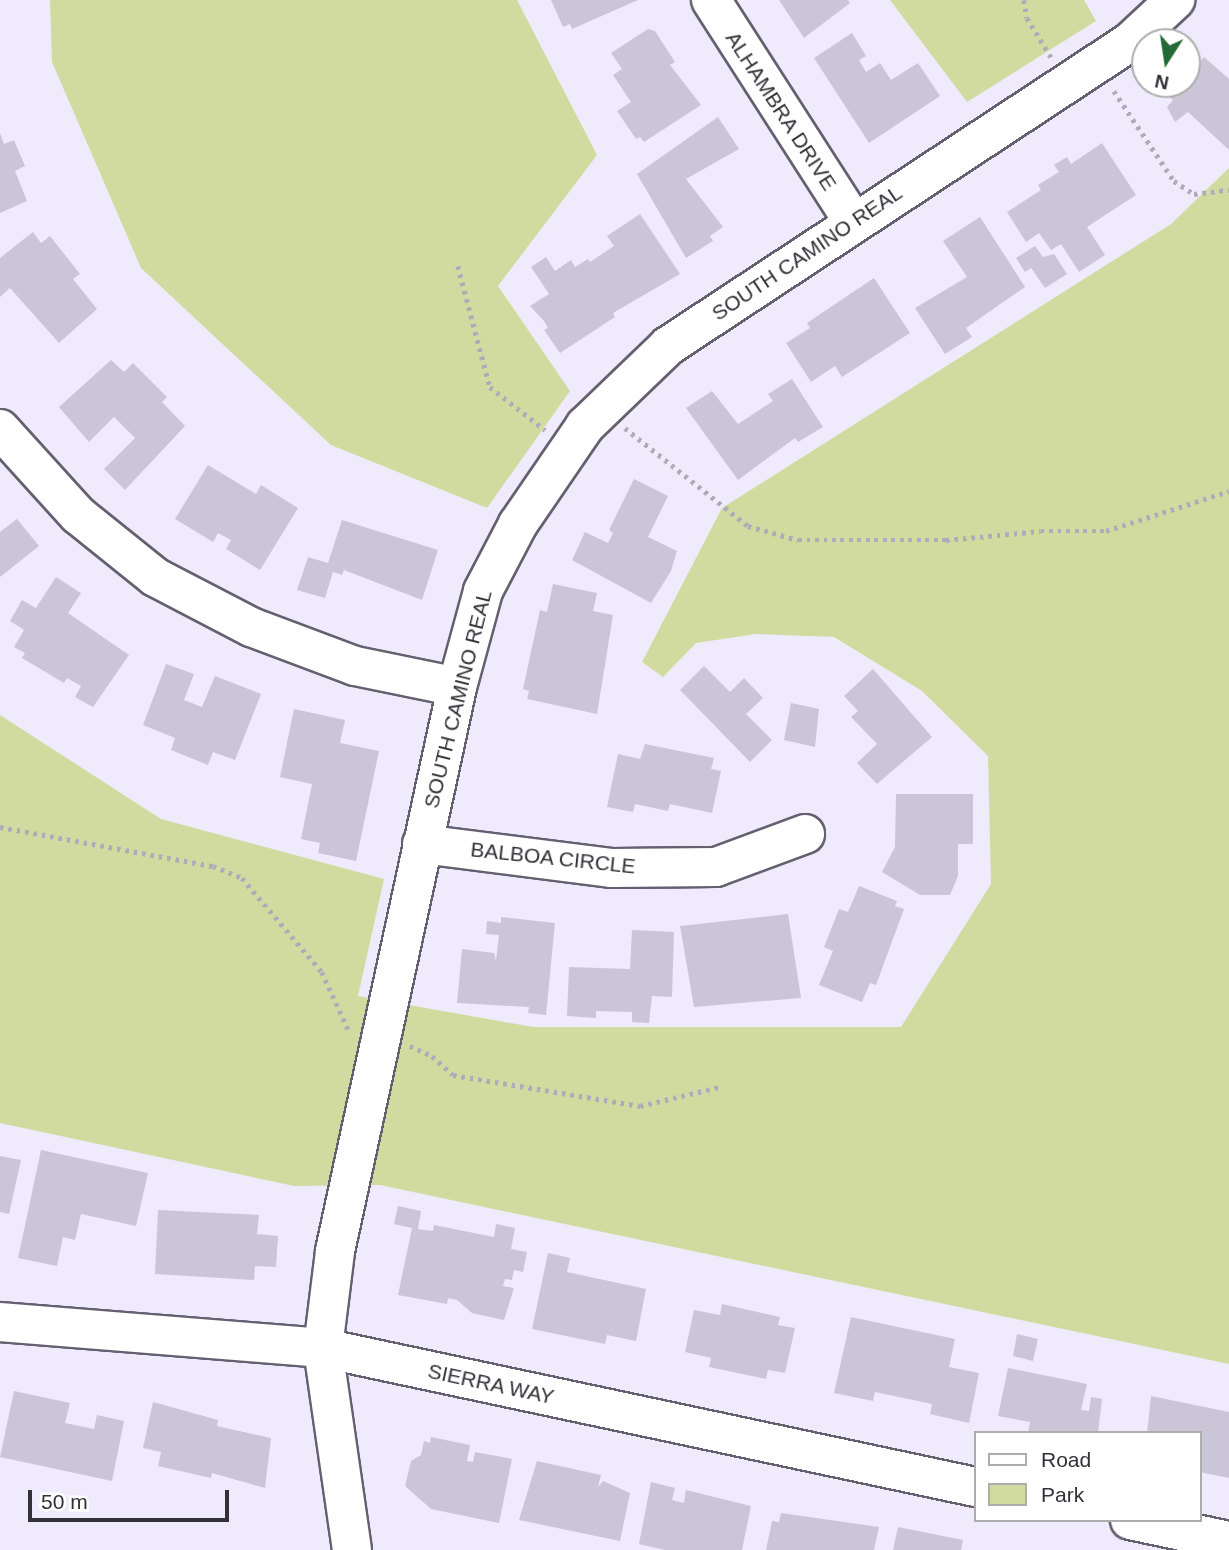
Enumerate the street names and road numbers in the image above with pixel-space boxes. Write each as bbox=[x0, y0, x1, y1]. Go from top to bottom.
street label: ALHAMBRA DRIVE bbox=[720, 26, 842, 196]
street label: SOUTH CAMINO REAL bbox=[707, 180, 907, 326]
street label: SOUTH CAMINO REAL bbox=[419, 587, 497, 811]
street label: BALBOA CIRCLE bbox=[469, 837, 637, 879]
street label: SIERRA WAY bbox=[425, 1358, 557, 1410]

